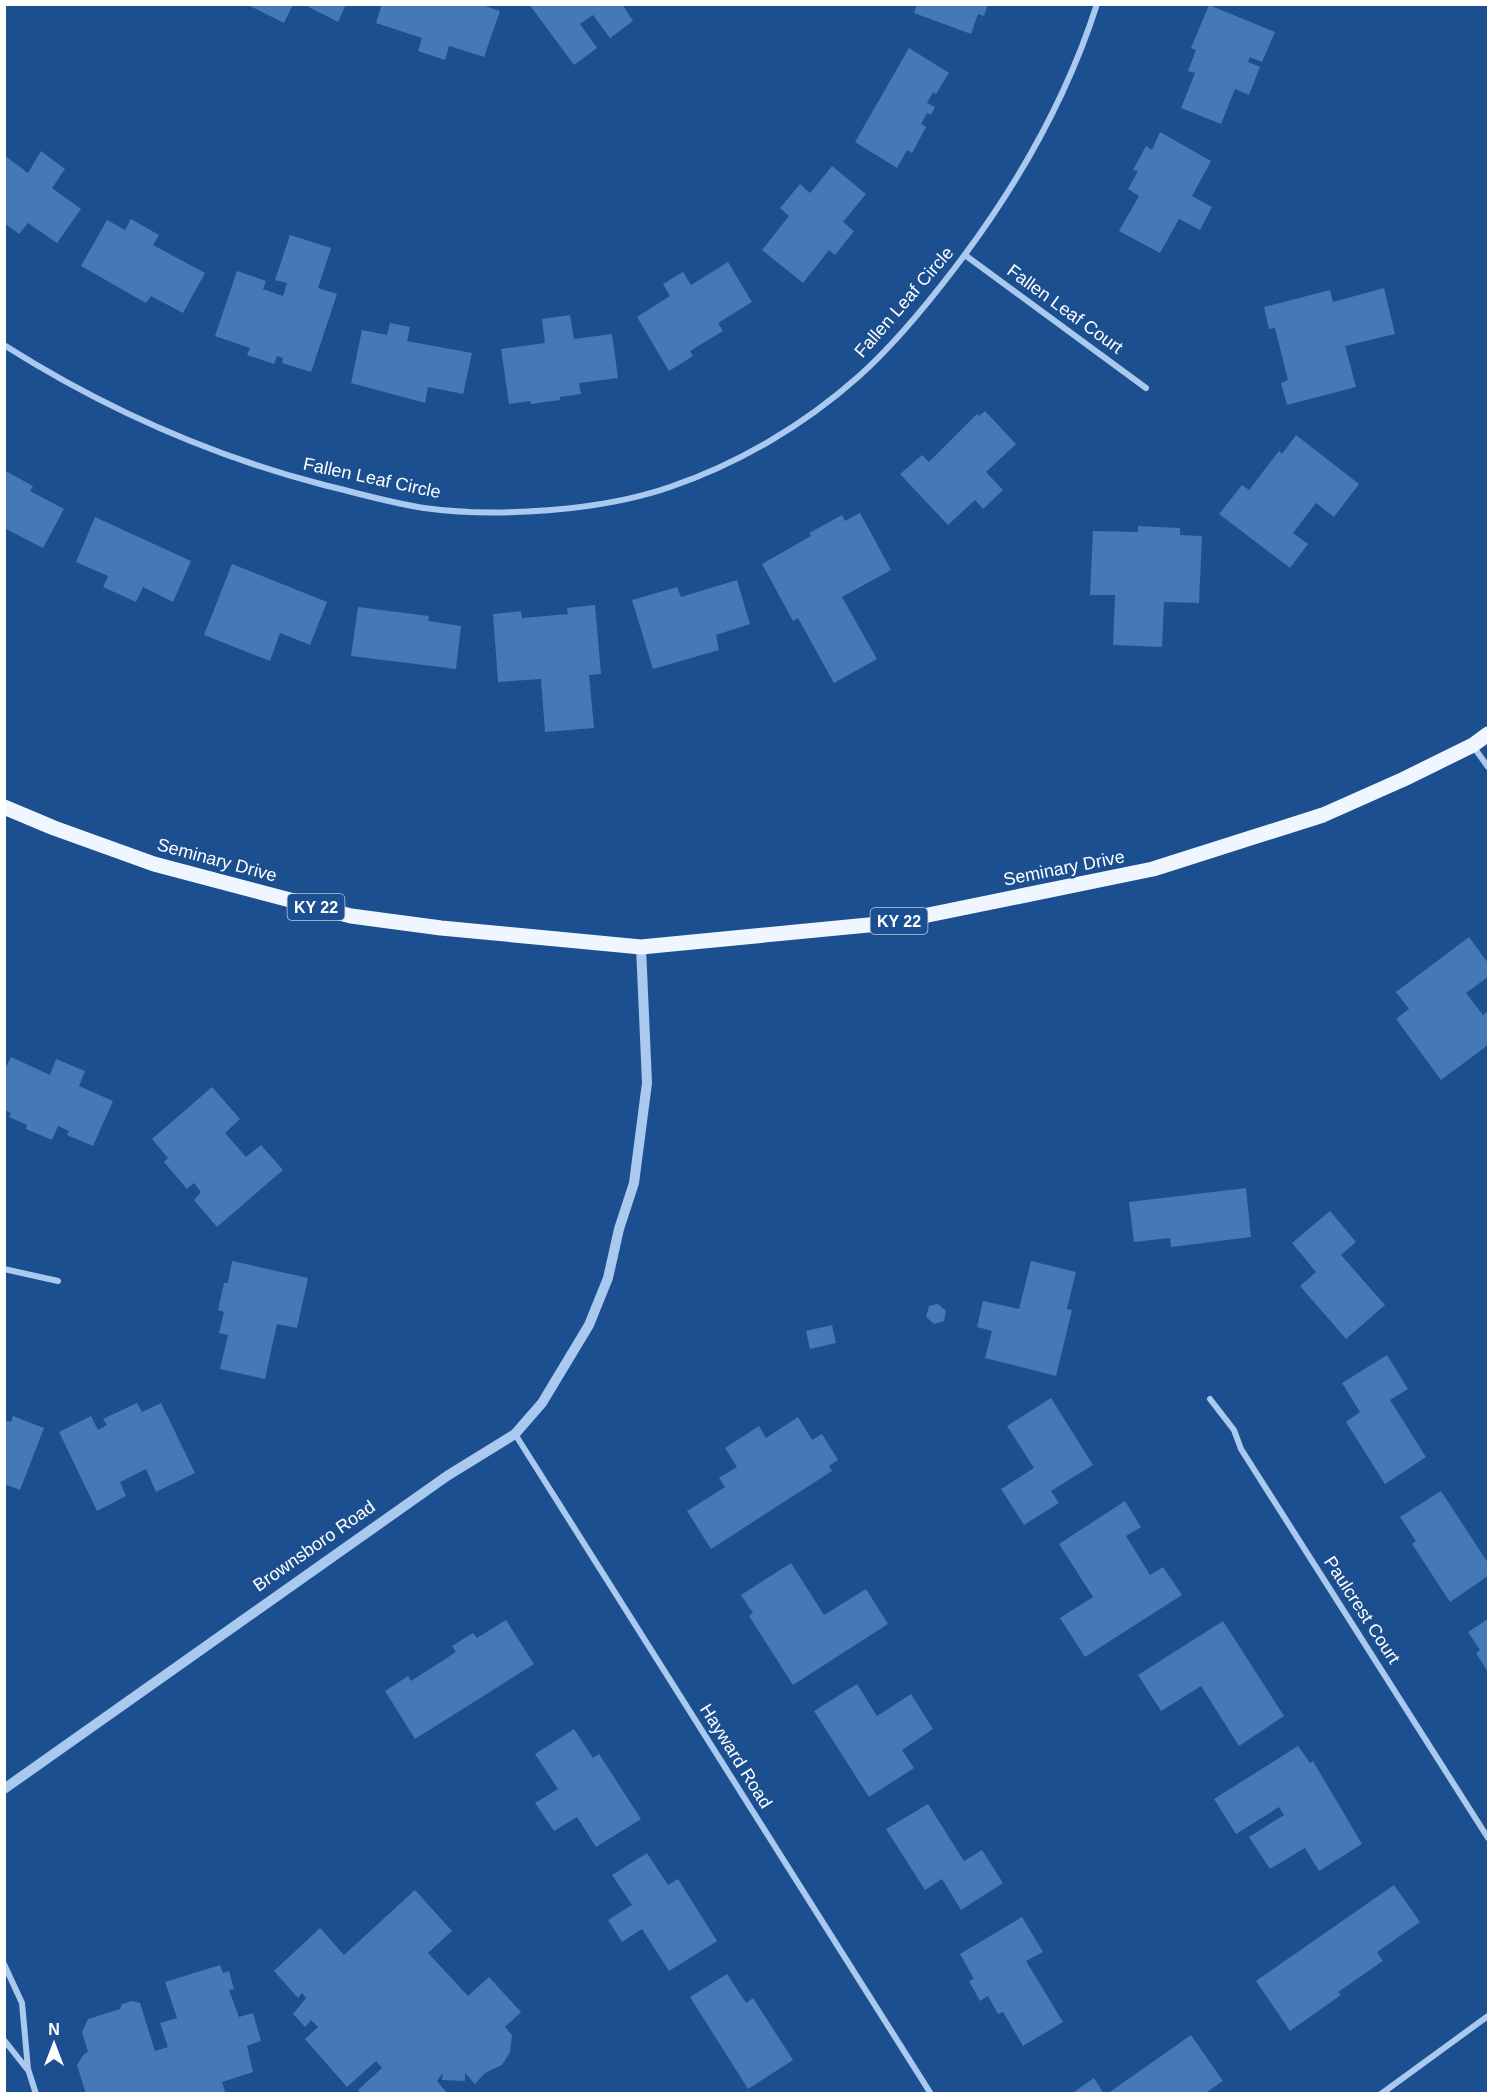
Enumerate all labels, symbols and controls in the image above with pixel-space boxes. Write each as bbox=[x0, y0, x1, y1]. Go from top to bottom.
street label: Fallen Leaf Circle bbox=[851, 243, 957, 361]
street label: Fallen Leaf Court bbox=[1003, 260, 1127, 358]
street label: Fallen Leaf Circle bbox=[301, 454, 443, 502]
street label: Seminary Drive bbox=[155, 834, 279, 886]
street label: Seminary Drive bbox=[1002, 846, 1126, 890]
road number: KY 22 bbox=[288, 894, 344, 920]
road number: KY 22 bbox=[870, 908, 928, 934]
street label: Brownsboro Road bbox=[249, 1496, 379, 1596]
street label: Paulcrest Court bbox=[1320, 1553, 1404, 1667]
street label: Hayward Road bbox=[696, 1700, 776, 1812]
north arrow bbox=[24, 2014, 84, 2074]
text: N bbox=[48, 2021, 60, 2038]

